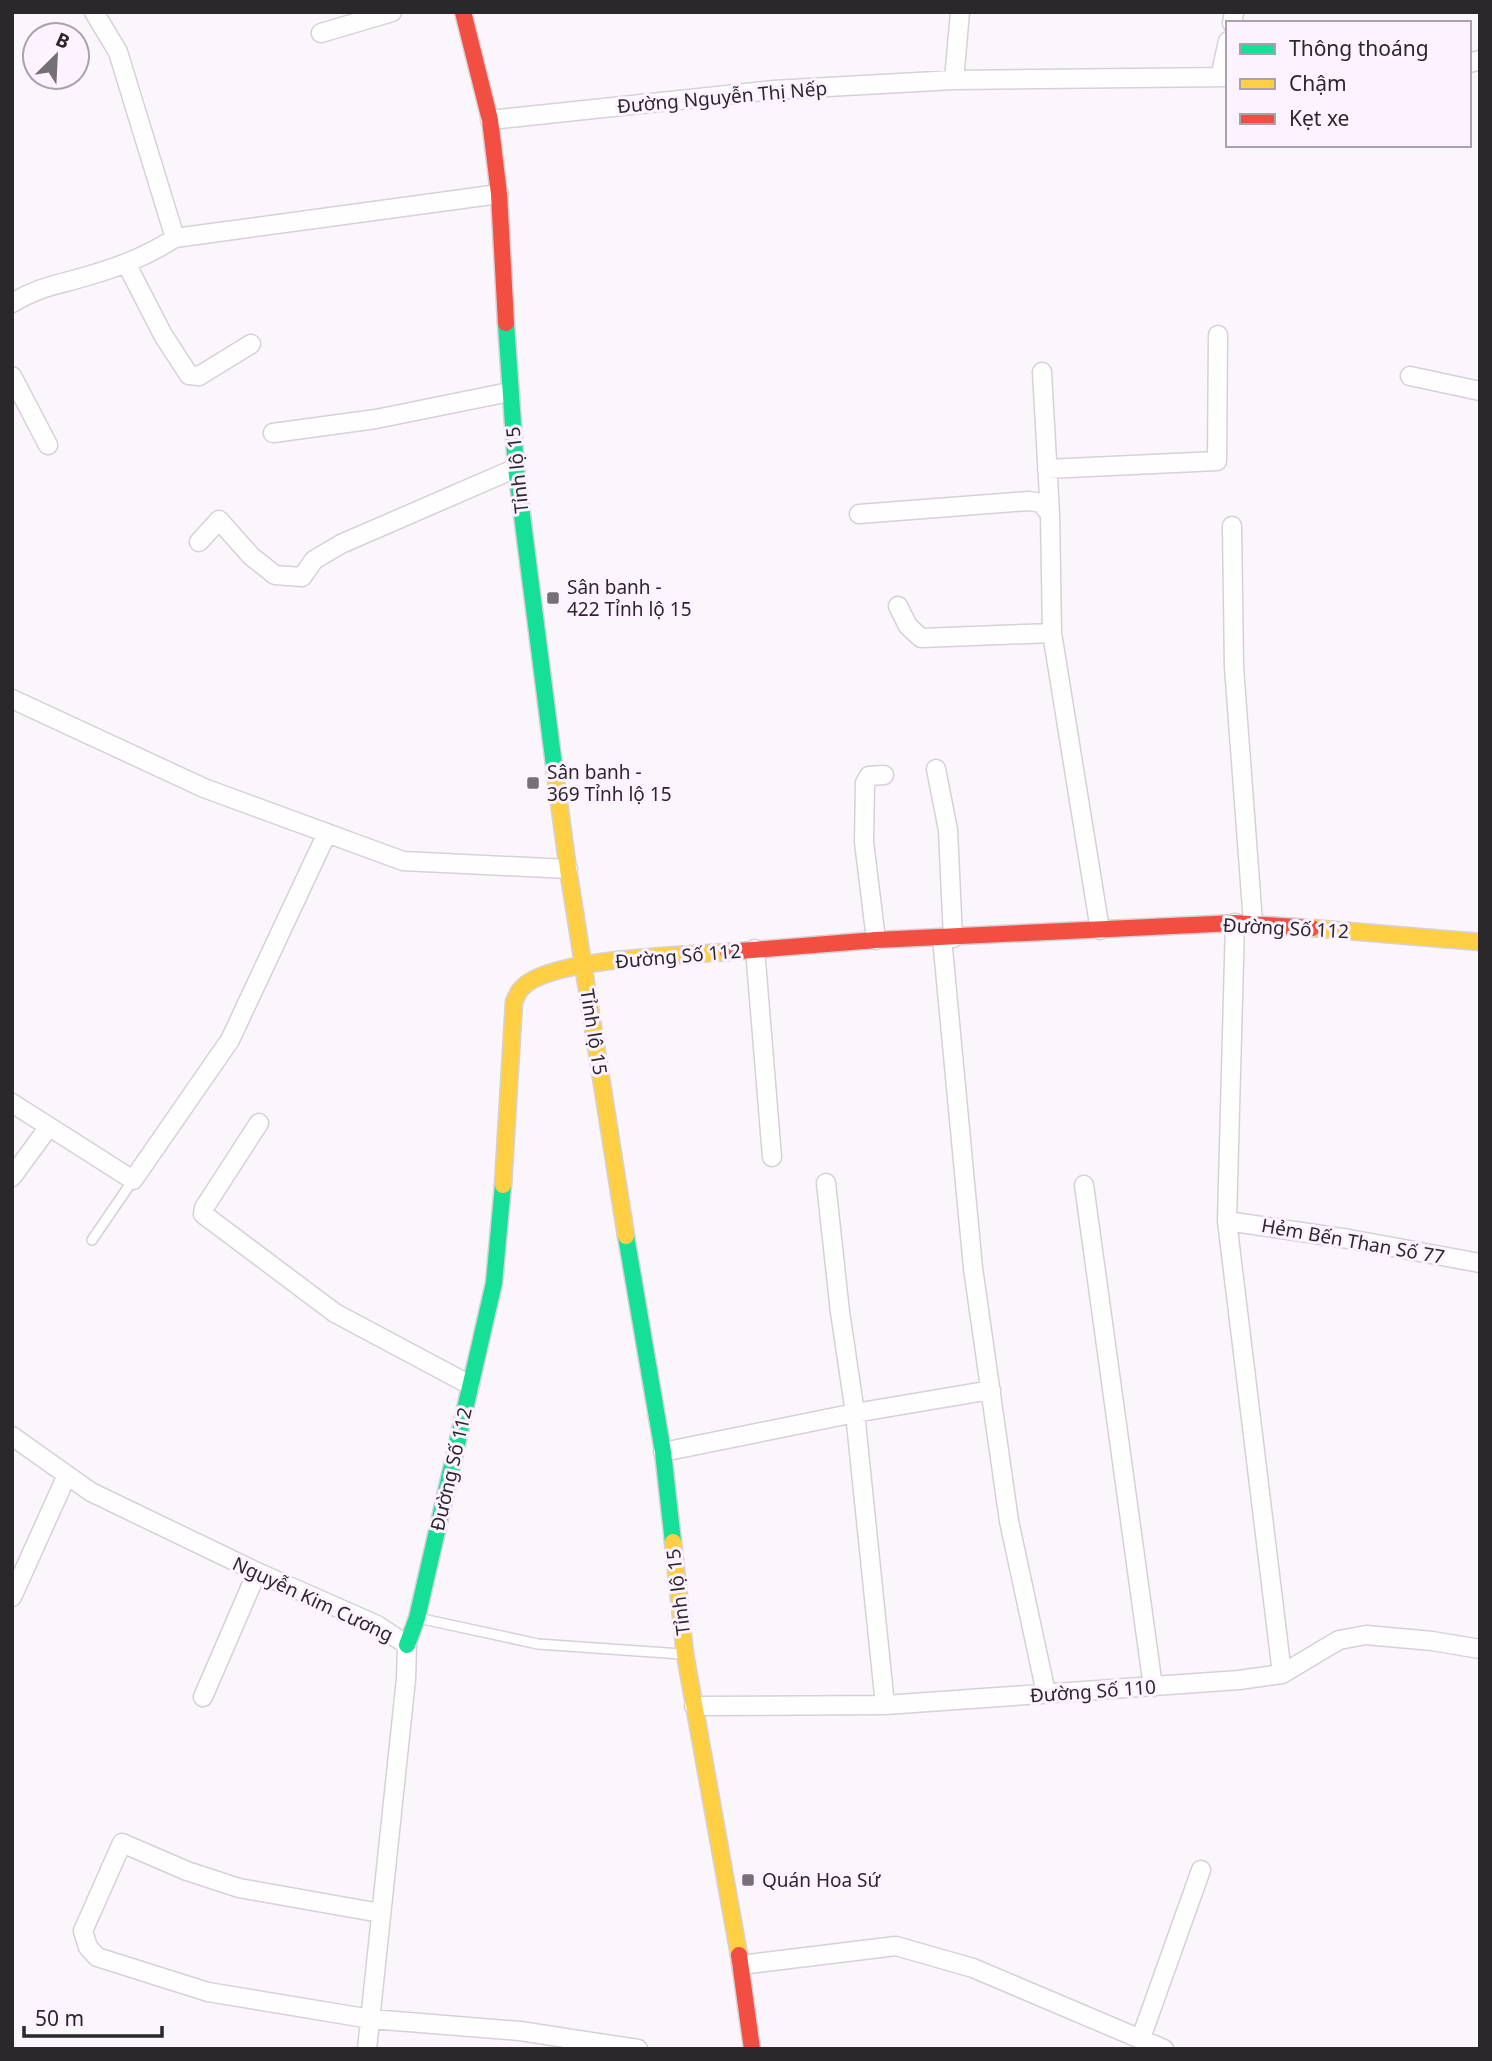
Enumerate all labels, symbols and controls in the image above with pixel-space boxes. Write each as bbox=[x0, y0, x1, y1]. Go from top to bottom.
north arrow bbox=[21, 21, 91, 91]
legend bbox=[1226, 21, 1471, 147]
text: B bbox=[52, 26, 74, 55]
text: Thông thoáng bbox=[1289, 34, 1429, 62]
text: Chậm bbox=[1289, 69, 1347, 97]
street label: Đường Nguyễn Thị Nếp bbox=[616, 75, 828, 119]
text: Kẹt xe bbox=[1289, 104, 1349, 132]
street label: Tỉnh lộ 15 bbox=[500, 425, 534, 515]
place label: Sân banh - 422 Tỉnh lộ 15 bbox=[567, 574, 692, 622]
marker: Sân banh - 422 Tỉnh lộ 15 bbox=[545, 590, 561, 606]
place label: Sân banh - 369 Tỉnh lộ 15 bbox=[547, 759, 672, 807]
marker: Sân banh - 369 Tỉnh lộ 15 bbox=[525, 775, 541, 791]
street label: Đường Số 112 bbox=[1222, 912, 1350, 944]
street label: Đường Số 112 bbox=[614, 938, 742, 974]
street label: Tỉnh lộ 15 bbox=[574, 987, 614, 1077]
street label: Hẻm Bến Than Số 77 bbox=[1259, 1212, 1447, 1270]
street label: Đường Số 112 bbox=[424, 1405, 478, 1533]
street label: Tỉnh lộ 15 bbox=[660, 1547, 696, 1637]
street label: Nguyễn Kim Cương bbox=[229, 1550, 397, 1648]
street label: Đường Số 110 bbox=[1029, 1674, 1157, 1708]
place label: Quán Hoa Sứ bbox=[762, 1867, 882, 1893]
marker: Quán Hoa Sứ bbox=[740, 1872, 756, 1888]
scale bar bbox=[24, 1994, 163, 2038]
text: 50 m bbox=[35, 2004, 84, 2032]

